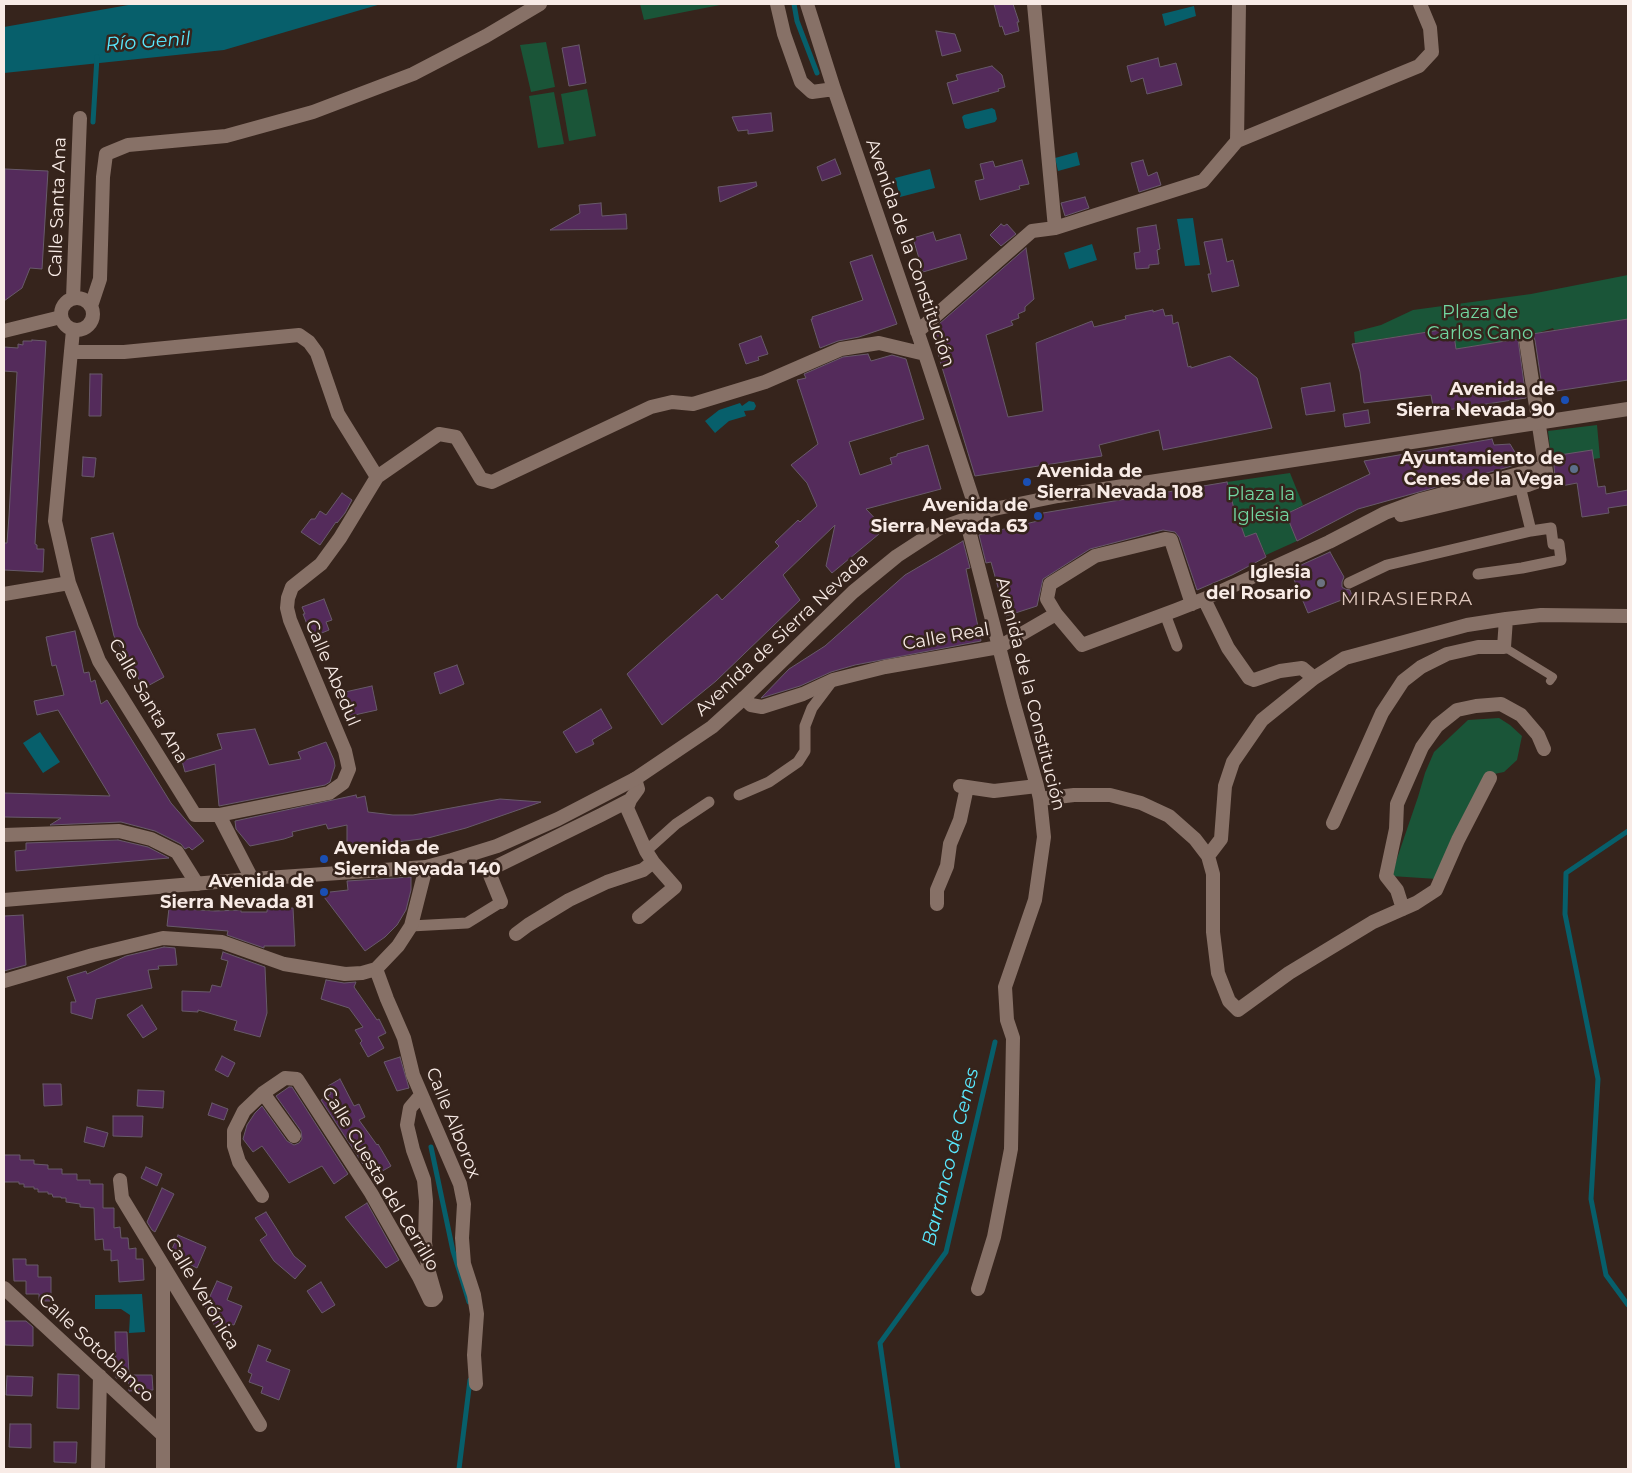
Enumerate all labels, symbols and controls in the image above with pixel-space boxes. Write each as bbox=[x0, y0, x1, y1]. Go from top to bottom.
water label: Río Genil bbox=[105, 28, 191, 56]
street label: Calle Santa Ana bbox=[45, 136, 71, 278]
street label: Avenida de la Constitución bbox=[861, 136, 959, 370]
park label: Plaza de Carlos Cano bbox=[1427, 302, 1533, 344]
place label: Avenida de Sierra Nevada 90 bbox=[1396, 379, 1555, 422]
marker: Avenida de Sierra Nevada 90 bbox=[1559, 394, 1571, 406]
place label: Ayuntamiento de Cenes de la Vega bbox=[1400, 448, 1564, 490]
place label: Avenida de Sierra Nevada 108 bbox=[1037, 461, 1203, 504]
marker: Ayuntamiento de Cenes de la Vega bbox=[1568, 463, 1580, 475]
marker: Avenida de Sierra Nevada 108 bbox=[1021, 476, 1033, 488]
park label: Plaza la Iglesia bbox=[1227, 484, 1295, 526]
place label: Avenida de Sierra Nevada 63 bbox=[871, 495, 1028, 538]
marker: Avenida de Sierra Nevada 63 bbox=[1032, 510, 1044, 522]
street label: Avenida de Sierra Nevada bbox=[691, 549, 873, 721]
place label: Iglesia del Rosario bbox=[1206, 562, 1311, 604]
street label: Avenida de la Constitución bbox=[991, 575, 1069, 813]
marker: Iglesia del Rosario bbox=[1315, 577, 1327, 589]
district label: MIRASIERRA bbox=[1340, 588, 1474, 610]
street label: Calle Abedul bbox=[300, 616, 364, 730]
street label: Calle Real bbox=[901, 619, 991, 655]
street label: Calle Santa Ana bbox=[104, 635, 192, 767]
place label: Avenida de Sierra Nevada 140 bbox=[334, 838, 501, 881]
marker: Avenida de Sierra Nevada 140 bbox=[318, 853, 330, 865]
place label: Avenida de Sierra Nevada 81 bbox=[160, 871, 314, 914]
marker: Avenida de Sierra Nevada 81 bbox=[318, 886, 330, 898]
street label: Calle Alborox bbox=[421, 1065, 485, 1181]
water label: Barranco de Cenes bbox=[918, 1066, 984, 1248]
street label: Calle Cuesta del Cerrillo bbox=[316, 1083, 444, 1275]
street label: Calle Verónica bbox=[160, 1234, 244, 1354]
street label: Calle Sotoblanco bbox=[34, 1289, 158, 1407]

